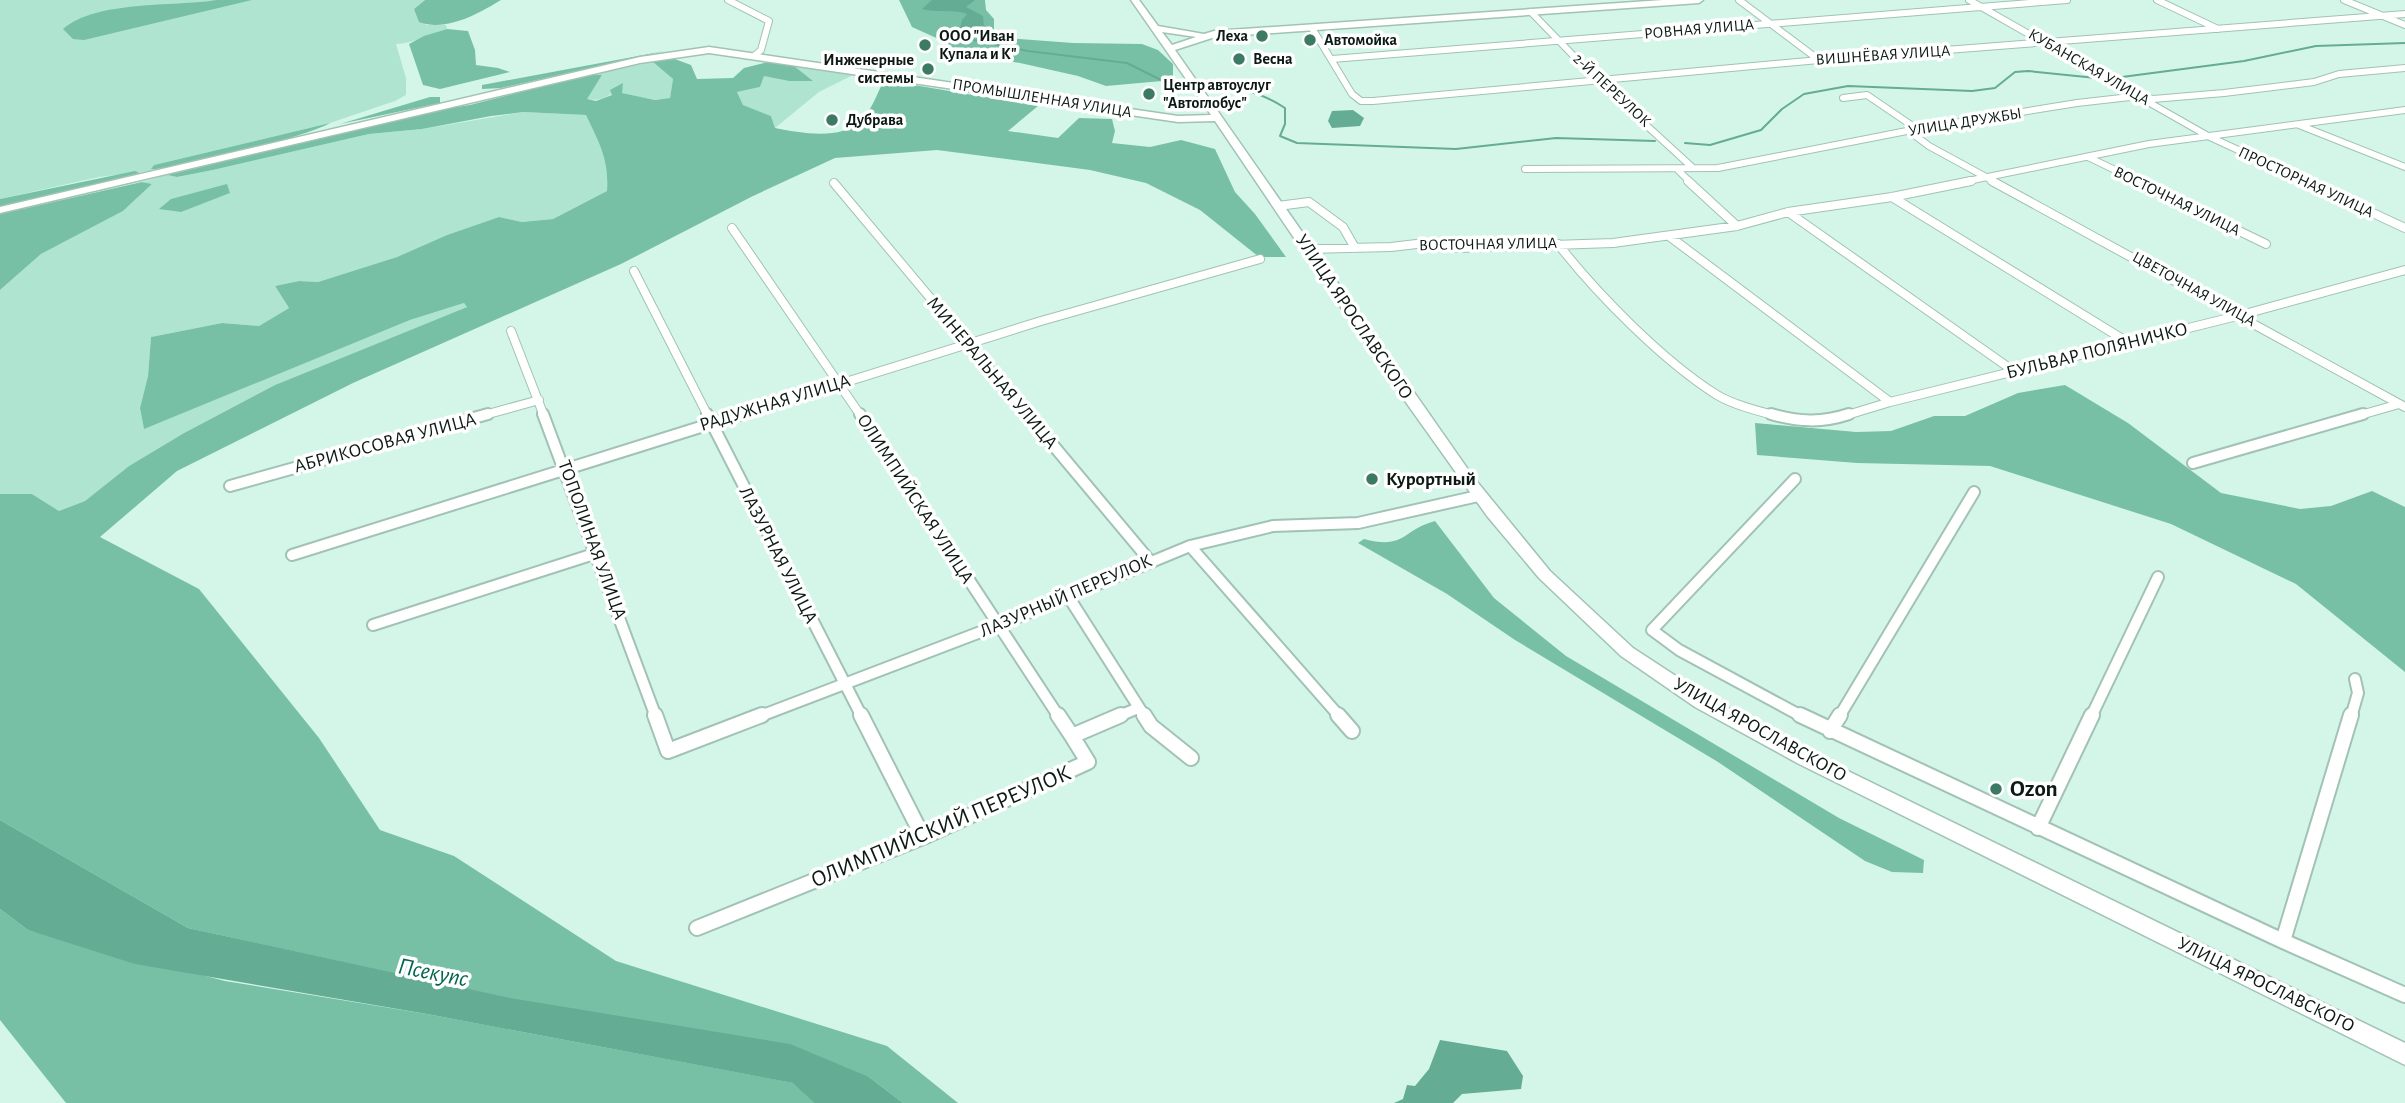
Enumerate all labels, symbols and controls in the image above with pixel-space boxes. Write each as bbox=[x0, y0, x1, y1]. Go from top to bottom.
street label: РОВНАЯ УЛИЦА bbox=[1643, 16, 1755, 42]
street label: КУБАНСКАЯ УЛИЦА bbox=[2026, 26, 2153, 108]
place label: ООО "Иван Купала и К" bbox=[939, 28, 1017, 63]
place label: Леха bbox=[1216, 28, 1248, 44]
marker: Леха bbox=[1254, 28, 1270, 44]
marker: Автомойка bbox=[1302, 32, 1318, 48]
place label: Автомойка bbox=[1324, 32, 1398, 48]
marker: ООО "Иван Купала и К" bbox=[917, 37, 933, 53]
street label: ВИШНЁВАЯ УЛИЦА bbox=[1815, 40, 1951, 68]
street label: 2-Й ПЕРЕУЛОК bbox=[1570, 50, 1654, 130]
marker: Весна bbox=[1231, 51, 1247, 67]
place label: Весна bbox=[1253, 51, 1293, 67]
place label: Инженерные системы bbox=[823, 52, 914, 86]
marker: Инженерные системы bbox=[920, 61, 936, 77]
street label: ПРОМЫШЛЕННАЯ УЛИЦА bbox=[951, 76, 1133, 120]
place label: Центр автоуслуг "Автоглобус" bbox=[1163, 77, 1271, 112]
marker: Центр автоуслуг "Автоглобус" bbox=[1141, 86, 1157, 102]
street label: УЛИЦА ДРУЖБЫ bbox=[1907, 105, 2023, 139]
marker: Дубрава bbox=[824, 112, 840, 128]
place label: Дубрава bbox=[846, 112, 904, 129]
street label: ПРОСТОРНАЯ УЛИЦА bbox=[2236, 144, 2377, 221]
street label: ВОСТОЧНАЯ УЛИЦА bbox=[2111, 164, 2243, 239]
street label: УЛИЦА ЯРОСЛАВСКОГО bbox=[1292, 231, 1416, 403]
street label: ВОСТОЧНАЯ УЛИЦА bbox=[1419, 235, 1558, 253]
street label: ЦВЕТОЧНАЯ УЛИЦА bbox=[2130, 249, 2259, 330]
street label: МИНЕРАЛЬНАЯ УЛИЦА bbox=[923, 293, 1061, 453]
street label: БУЛЬВАР ПОЛЯНИЧКО bbox=[2004, 319, 2190, 383]
street label: РАДУЖНАЯ УЛИЦА bbox=[697, 371, 853, 435]
street label: АБРИКОСОВАЯ УЛИЦА bbox=[292, 410, 478, 476]
street label: ОЛИМПИЙСКАЯ УЛИЦА bbox=[853, 410, 978, 587]
street label: ТОПОЛИНАЯ УЛИЦА bbox=[554, 458, 630, 622]
place label: Курортный bbox=[1386, 470, 1476, 489]
marker: Курортный bbox=[1364, 471, 1380, 487]
street label: ЛАЗУРНАЯ УЛИЦА bbox=[735, 484, 821, 626]
street label: ЛАЗУРНЫЙ ПЕРЕУЛОК bbox=[977, 550, 1155, 641]
street label: УЛИЦА ЯРОСЛАВСКОГО bbox=[1670, 675, 1850, 785]
street label: ОЛИМПИЙСКИЙ ПЕРЕУЛОК bbox=[807, 761, 1074, 892]
place label: Ozon bbox=[2010, 778, 2058, 801]
marker: Ozon bbox=[1988, 781, 2004, 797]
street label: УЛИЦА ЯРОСЛАВСКОГО bbox=[2174, 934, 2358, 1036]
water label: Псекупс bbox=[396, 954, 471, 992]

